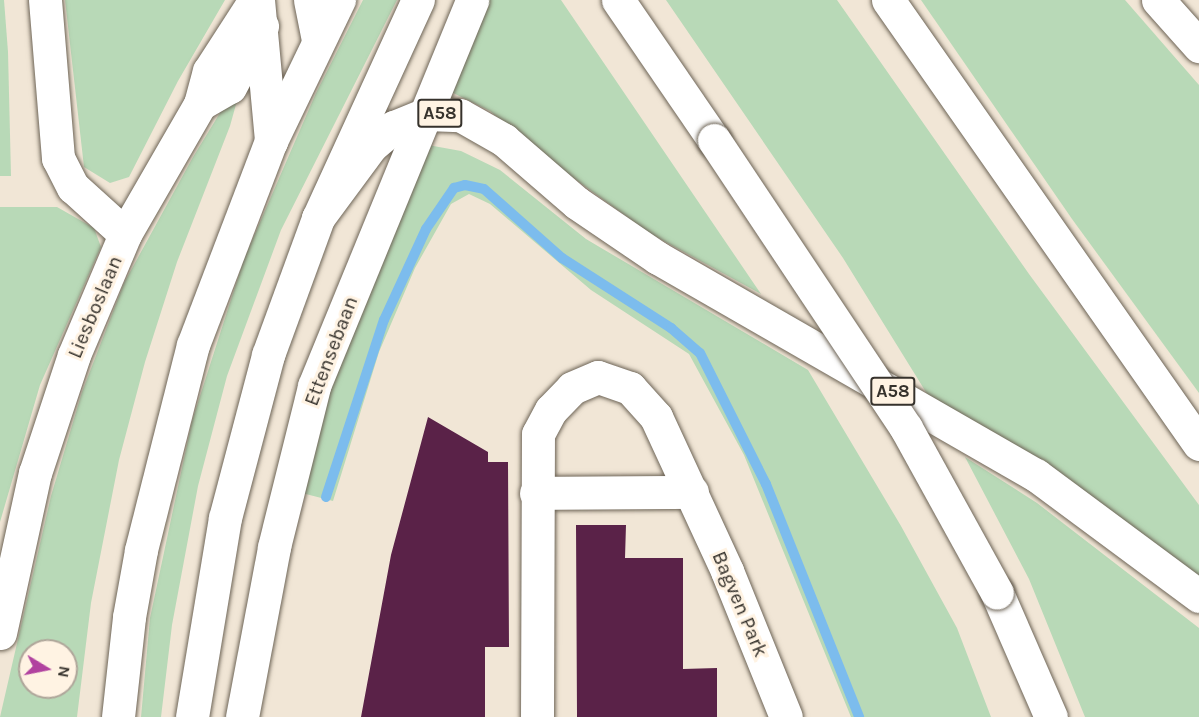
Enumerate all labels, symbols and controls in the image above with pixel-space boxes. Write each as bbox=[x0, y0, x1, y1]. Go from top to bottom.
road number: A58 bbox=[416, 98, 464, 128]
street label: Liesboslaan bbox=[63, 252, 127, 362]
street label: Ettensebaan bbox=[299, 293, 363, 409]
road number: A58 bbox=[869, 376, 917, 406]
street label: Bagven Park bbox=[707, 548, 773, 660]
north arrow bbox=[18, 639, 78, 699]
text: N bbox=[54, 665, 75, 679]

